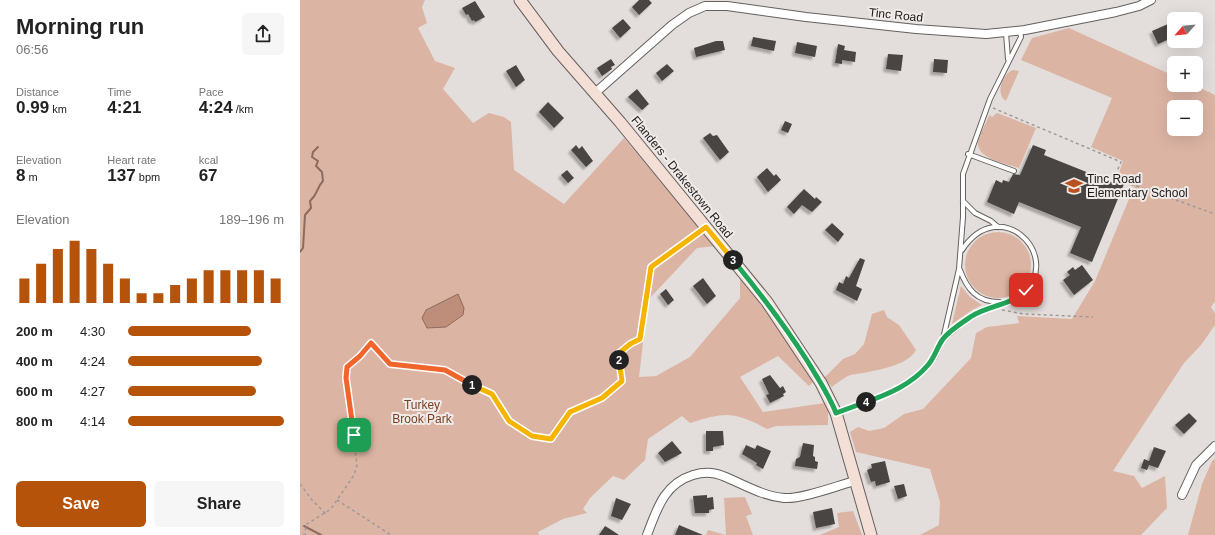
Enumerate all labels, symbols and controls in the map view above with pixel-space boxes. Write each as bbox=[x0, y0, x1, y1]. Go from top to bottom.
street label: Tinc Road bbox=[868, 5, 924, 25]
north arrow bbox=[1167, 12, 1203, 48]
map controls bbox=[1167, 12, 1203, 136]
button: share bbox=[242, 13, 284, 55]
text: Morning run bbox=[16, 14, 144, 39]
text: 06:56 bbox=[16, 42, 49, 57]
button: + bbox=[1167, 56, 1203, 92]
text: Distance bbox=[16, 86, 59, 98]
text: Time bbox=[107, 86, 131, 98]
text: Pace bbox=[199, 86, 224, 98]
text: 0.99 bbox=[16, 98, 49, 117]
text: 4:21 bbox=[107, 98, 141, 117]
text: 4:24 bbox=[199, 98, 233, 117]
button: − bbox=[1167, 100, 1203, 136]
text: km bbox=[49, 103, 67, 115]
text: /km bbox=[233, 103, 253, 115]
street label: Flanders - Drakestown Road bbox=[629, 113, 735, 241]
text: Elevation bbox=[16, 154, 61, 166]
text: Heart rate bbox=[107, 154, 156, 166]
text: kcal bbox=[199, 154, 218, 166]
text: 8 bbox=[16, 166, 25, 185]
text: 137 bbox=[107, 166, 136, 185]
text: 67 bbox=[199, 166, 218, 185]
text: m bbox=[25, 171, 38, 183]
text: bpm bbox=[136, 171, 160, 183]
place label: Tinc Road Elementary School bbox=[1087, 172, 1188, 200]
school or university icon: Tinc Road Elementary School bbox=[1064, 176, 1084, 196]
text: Elevation bbox=[16, 212, 69, 227]
text: 189–196 m bbox=[219, 212, 284, 227]
pin: 3 bbox=[723, 250, 743, 270]
text: 3 bbox=[730, 254, 736, 266]
pin bbox=[1009, 273, 1043, 307]
icon: check bbox=[1015, 279, 1037, 301]
text: 200 m bbox=[16, 324, 53, 339]
text: 4:30 bbox=[80, 324, 105, 339]
pin: 2 bbox=[609, 350, 629, 370]
text: 400 m bbox=[16, 354, 53, 369]
text: 4:24 bbox=[80, 354, 105, 369]
text: 2 bbox=[616, 354, 622, 366]
pin: 1 bbox=[462, 375, 482, 395]
text: 1 bbox=[469, 379, 475, 391]
text: 600 m bbox=[16, 384, 53, 399]
text: 4:27 bbox=[80, 384, 105, 399]
pin: 4 bbox=[856, 392, 876, 412]
text: 4 bbox=[863, 396, 869, 408]
park label: Turkey Brook Park bbox=[392, 398, 453, 426]
text: 800 m bbox=[16, 414, 53, 429]
text: 4:14 bbox=[80, 414, 105, 429]
pin bbox=[337, 418, 371, 452]
icon: arrive bbox=[343, 424, 365, 446]
button: Save bbox=[16, 481, 146, 527]
button: Share bbox=[154, 481, 284, 527]

